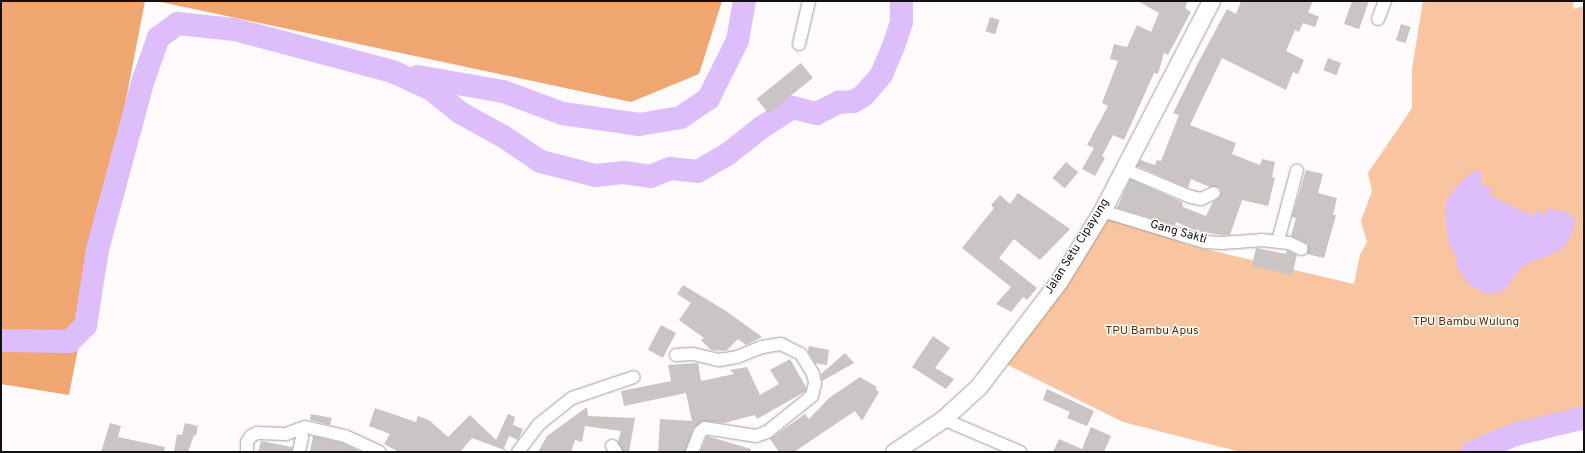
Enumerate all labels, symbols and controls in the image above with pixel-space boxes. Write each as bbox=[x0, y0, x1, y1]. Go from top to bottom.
street label: Jalan Setu Cipayung bbox=[1043, 196, 1113, 298]
street label: Gang Sakti bbox=[1148, 218, 1208, 248]
park label: TPU Bambu Wulung bbox=[1413, 316, 1519, 330]
park label: TPU Bambu Apus bbox=[1105, 325, 1199, 339]

